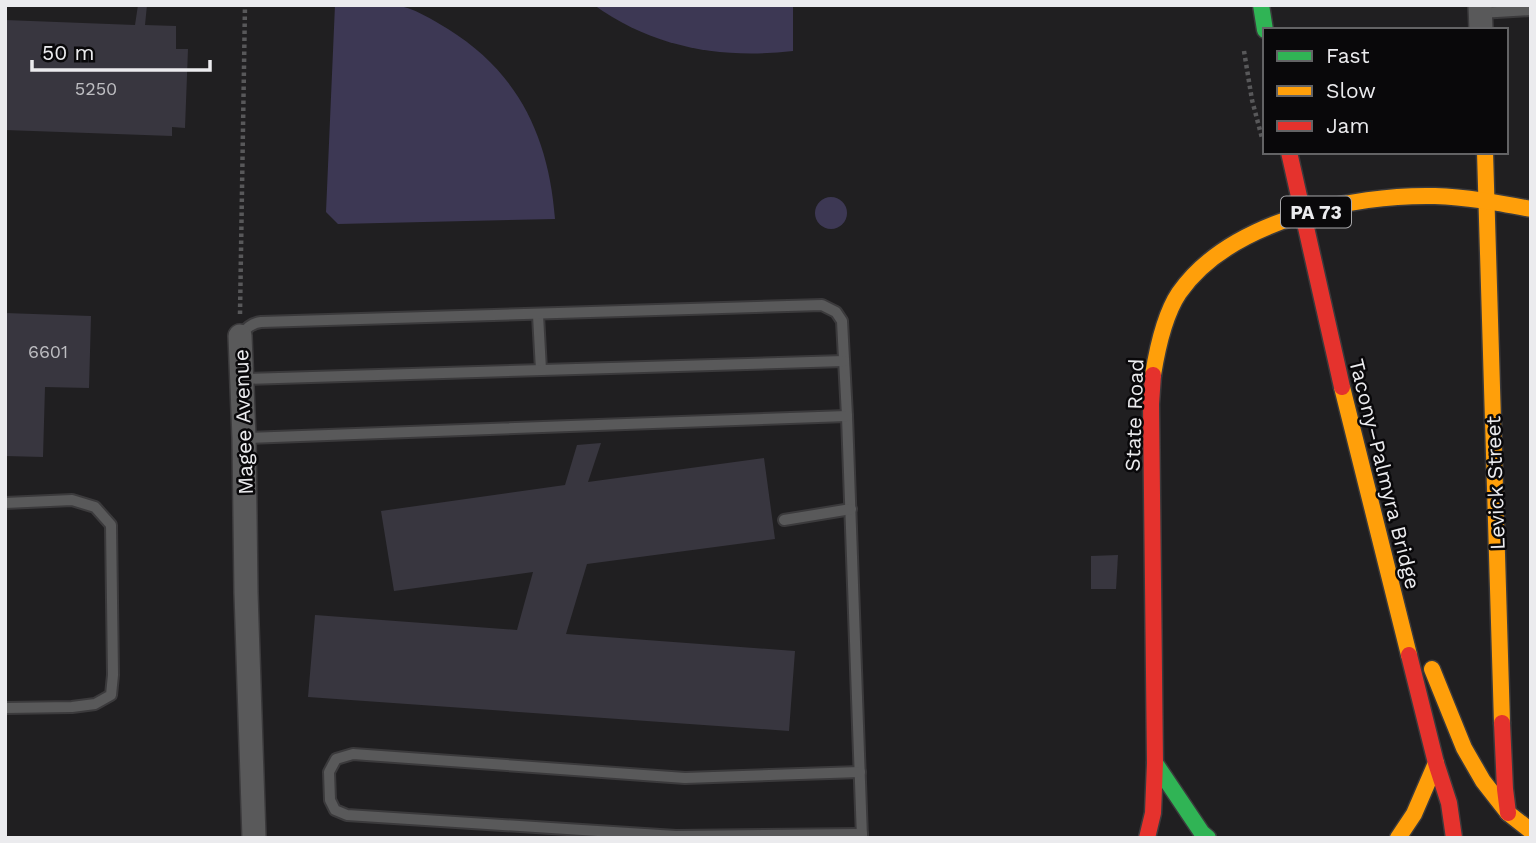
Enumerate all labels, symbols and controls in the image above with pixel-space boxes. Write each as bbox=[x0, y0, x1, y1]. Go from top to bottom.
scale bar bbox=[32, 28, 210, 72]
legend bbox=[1263, 28, 1508, 154]
text: 50 m bbox=[42, 40, 94, 65]
text: Fast bbox=[1326, 43, 1370, 68]
house number: 5250 bbox=[75, 78, 117, 99]
text: Slow bbox=[1326, 78, 1376, 103]
text: Jam bbox=[1326, 113, 1369, 138]
road number: PA 73 bbox=[1281, 196, 1351, 228]
house number: 6601 bbox=[28, 341, 68, 362]
street label: Magee Avenue bbox=[228, 349, 258, 495]
street label: Tacony–Palmyra Bridge bbox=[1344, 356, 1426, 592]
street label: State Road bbox=[1120, 358, 1148, 472]
street label: Levick Street bbox=[1480, 415, 1510, 550]

